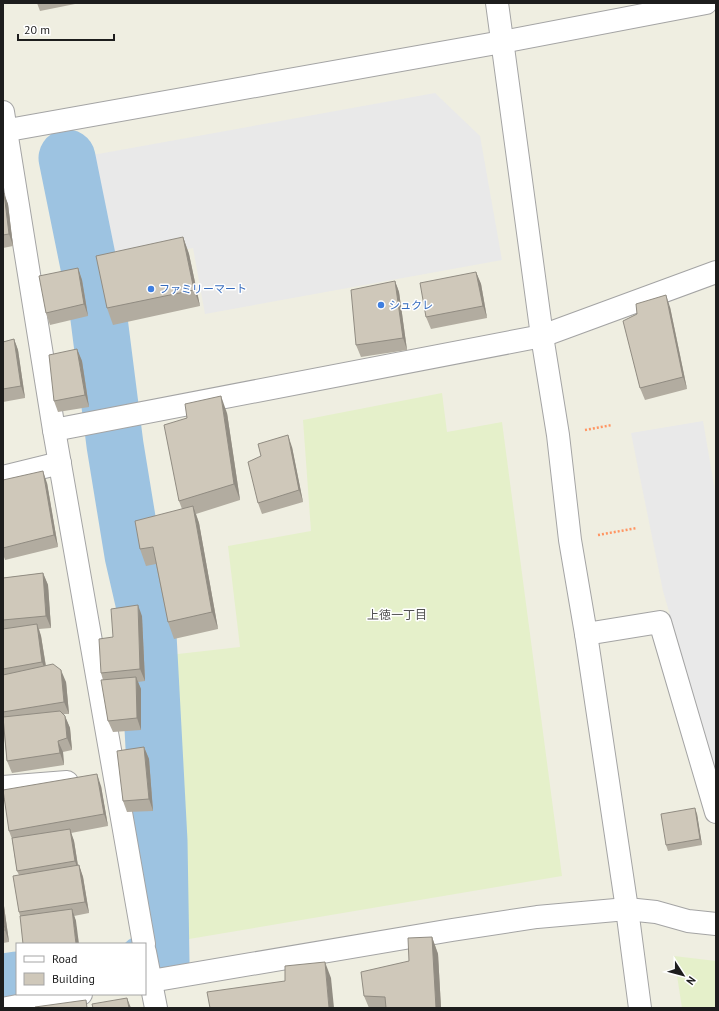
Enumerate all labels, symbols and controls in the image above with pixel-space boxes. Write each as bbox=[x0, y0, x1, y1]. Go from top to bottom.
scale bar bbox=[18, 16, 114, 42]
text: 20 m bbox=[24, 22, 50, 37]
place label: ファミリーマート bbox=[159, 282, 247, 296]
marker: ファミリーマート bbox=[146, 284, 156, 294]
place label: シュクレ bbox=[389, 298, 433, 312]
marker: シュクレ bbox=[376, 300, 386, 310]
district label: 上徳一丁目 bbox=[367, 607, 427, 622]
legend bbox=[16, 943, 146, 995]
text: Road bbox=[52, 951, 77, 966]
north arrow bbox=[663, 955, 703, 995]
text: Building bbox=[52, 971, 95, 986]
text: N bbox=[683, 974, 699, 988]

